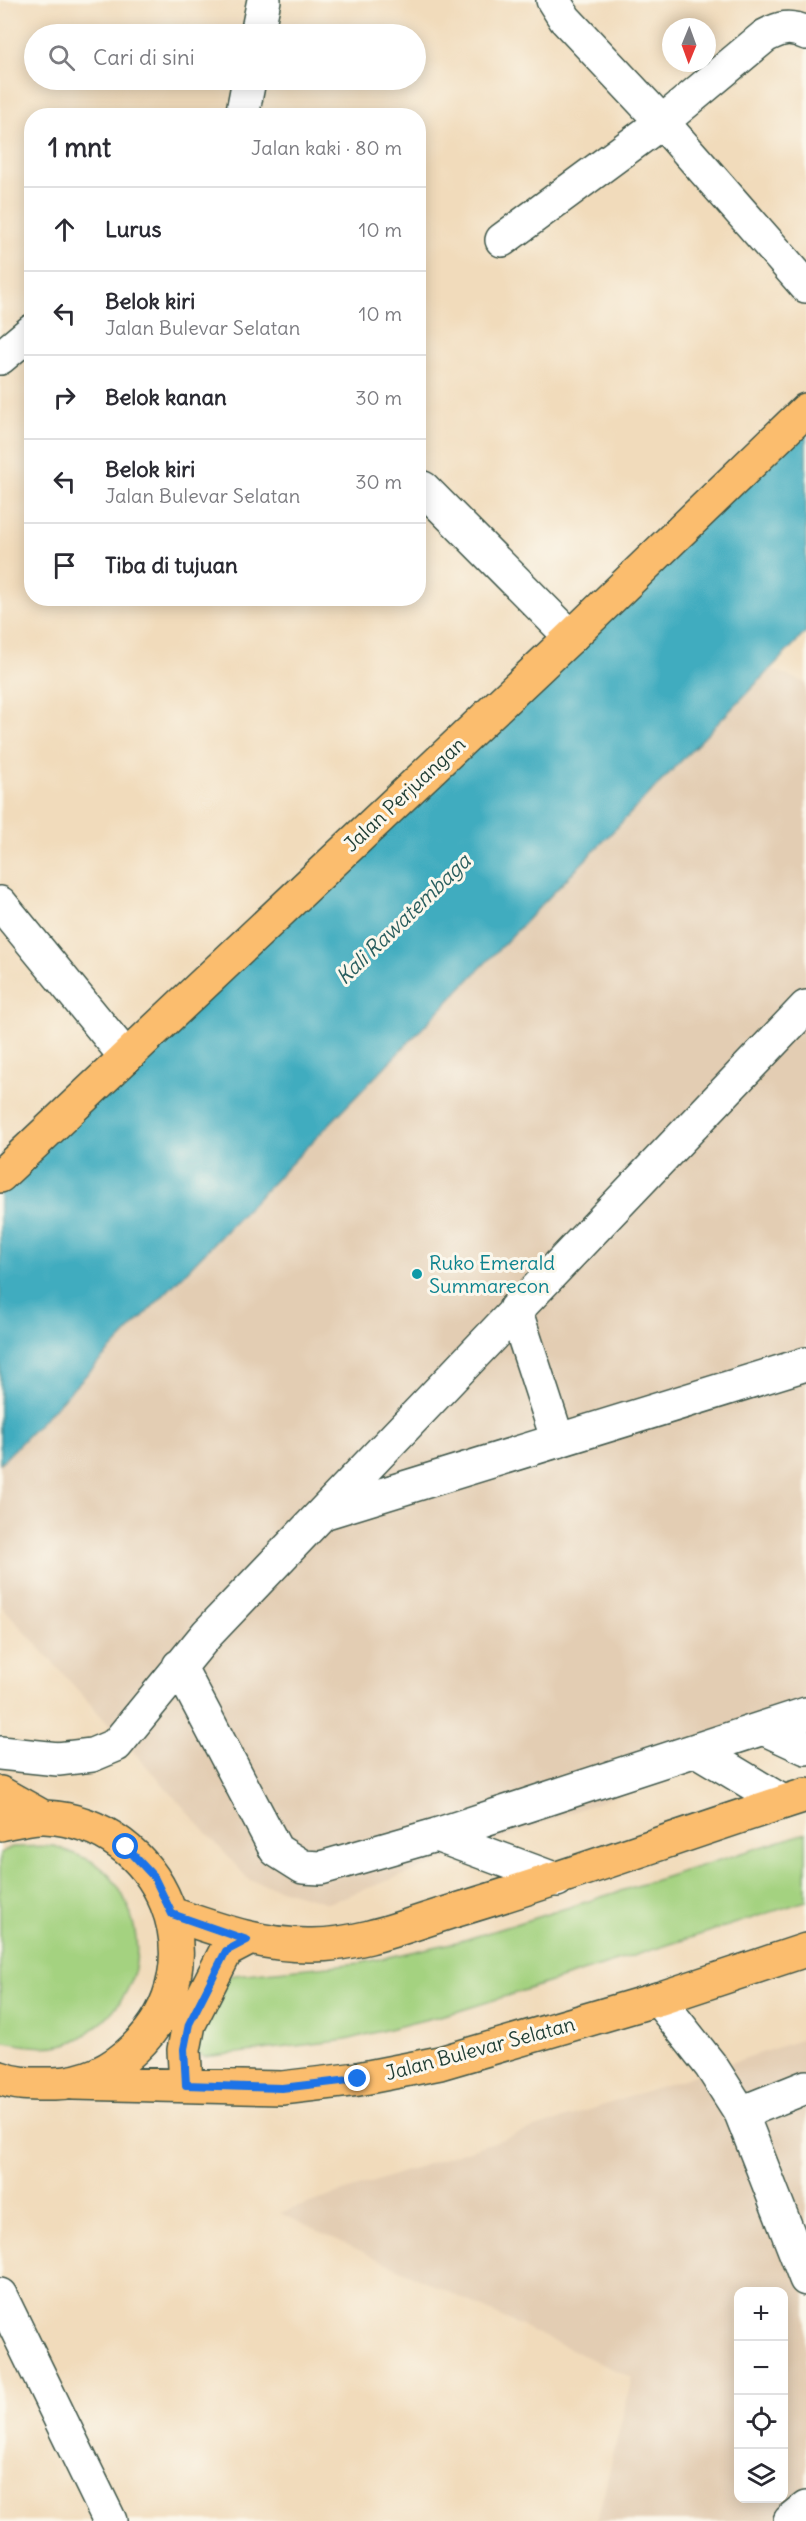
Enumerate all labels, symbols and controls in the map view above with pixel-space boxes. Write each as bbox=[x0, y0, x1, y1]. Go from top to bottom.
north arrow bbox=[662, 18, 716, 72]
search box bbox=[24, 24, 426, 90]
icon: search bbox=[45, 41, 78, 74]
text: Cari di sini bbox=[93, 43, 195, 71]
text: 1 mnt bbox=[48, 131, 111, 164]
text: Jalan kaki · 80 m bbox=[251, 135, 402, 160]
icon: ahead bbox=[48, 213, 81, 246]
text: Lurus bbox=[105, 215, 161, 243]
text: 10 m bbox=[359, 217, 402, 242]
text: Belok kiri bbox=[105, 287, 195, 315]
icon: left bbox=[48, 297, 81, 330]
text: 10 m bbox=[359, 301, 402, 326]
text: Jalan Bulevar Selatan bbox=[105, 315, 300, 340]
icon: right bbox=[48, 381, 81, 414]
text: Belok kanan bbox=[105, 383, 227, 411]
text: 30 m bbox=[355, 385, 402, 410]
text: Belok kiri bbox=[105, 455, 195, 483]
icon: left bbox=[48, 465, 81, 498]
text: 30 m bbox=[355, 469, 402, 494]
text: Jalan Bulevar Selatan bbox=[105, 483, 300, 508]
icon: arrive bbox=[48, 549, 81, 582]
text: Tiba di tujuan bbox=[105, 551, 238, 579]
street label: Jalan Perjuangan bbox=[338, 731, 470, 857]
water label: Kali Rawatembaga bbox=[330, 847, 477, 990]
place label: Ruko Emerald Summarecon bbox=[429, 1250, 555, 1298]
marker: Ruko Emerald Summarecon bbox=[410, 1267, 424, 1281]
route start bbox=[112, 1833, 138, 1859]
street label: Jalan Bulevar Selatan bbox=[382, 2011, 578, 2085]
route end bbox=[344, 2065, 370, 2091]
map controls bbox=[734, 2287, 788, 2503]
button: + bbox=[734, 2287, 788, 2341]
button: − bbox=[734, 2341, 788, 2395]
button: locate bbox=[734, 2395, 788, 2449]
button: layers bbox=[734, 2449, 788, 2503]

